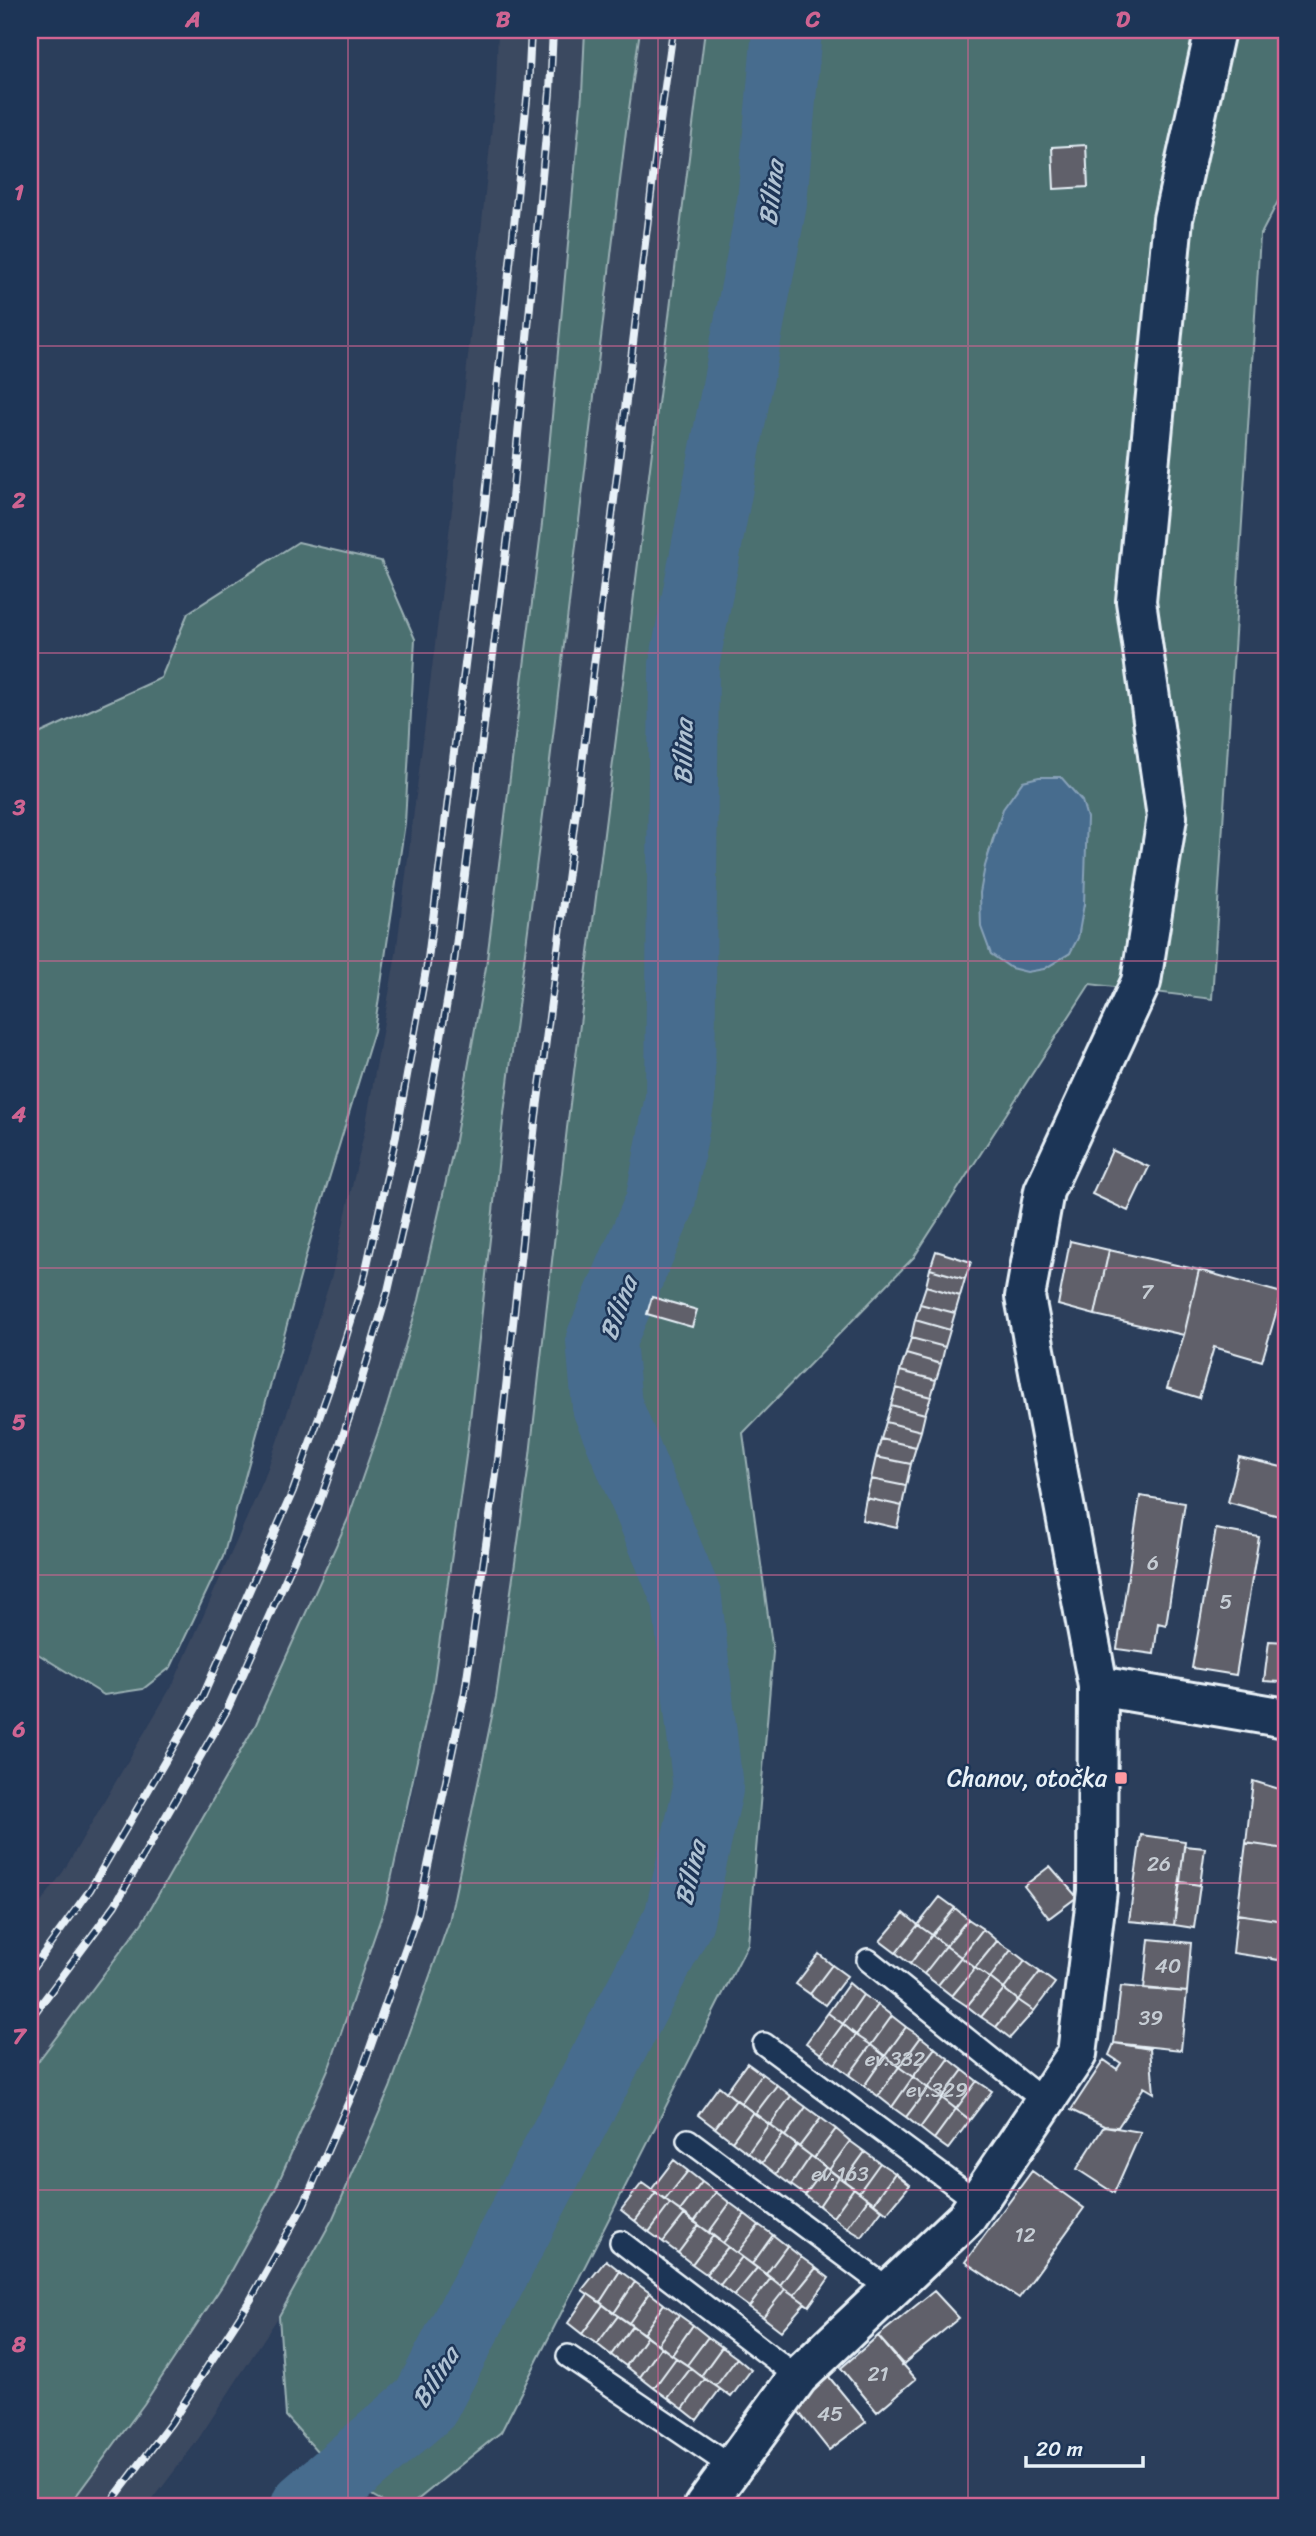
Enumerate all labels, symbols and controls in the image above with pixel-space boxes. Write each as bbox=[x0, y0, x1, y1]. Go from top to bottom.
text: A bbox=[184, 0, 201, 40]
text: B bbox=[496, 0, 511, 40]
text: C bbox=[805, 0, 821, 40]
text: D bbox=[1116, 0, 1131, 40]
water label: Bílina bbox=[744, 155, 798, 228]
text: 1 bbox=[14, 172, 24, 213]
text: 2 bbox=[11, 480, 26, 521]
water label: Bílina bbox=[659, 716, 707, 785]
text: 3 bbox=[12, 787, 26, 828]
text: 4 bbox=[11, 1094, 27, 1135]
water label: Bílina bbox=[585, 1267, 652, 1347]
house number: 7 bbox=[1141, 1273, 1155, 1311]
text: 5 bbox=[12, 1402, 26, 1443]
house number: 6 bbox=[1147, 1544, 1159, 1582]
house number: 5 bbox=[1220, 1583, 1233, 1621]
text: 6 bbox=[11, 1709, 26, 1750]
place label: Chanov, otočka bbox=[947, 1757, 1108, 1799]
marker: Chanov, otočka bbox=[1113, 1770, 1129, 1786]
water label: Bílina bbox=[660, 1833, 720, 1910]
house number: 26 bbox=[1147, 1845, 1171, 1883]
house number: 40 bbox=[1155, 1947, 1181, 1985]
house number: 39 bbox=[1139, 1999, 1163, 2037]
text: 7 bbox=[12, 2016, 27, 2057]
house number: ev.332 bbox=[865, 2040, 925, 2078]
house number: ev.329 bbox=[906, 2071, 968, 2109]
house number: ev.163 bbox=[811, 2155, 869, 2193]
house number: 12 bbox=[1014, 2216, 1036, 2254]
text: 8 bbox=[11, 2324, 26, 2365]
water label: Bílina bbox=[398, 2335, 473, 2417]
house number: 21 bbox=[867, 2355, 889, 2393]
house number: 45 bbox=[817, 2395, 843, 2433]
scale bar bbox=[1026, 2424, 1143, 2468]
text: 20 m bbox=[1036, 2430, 1083, 2468]

